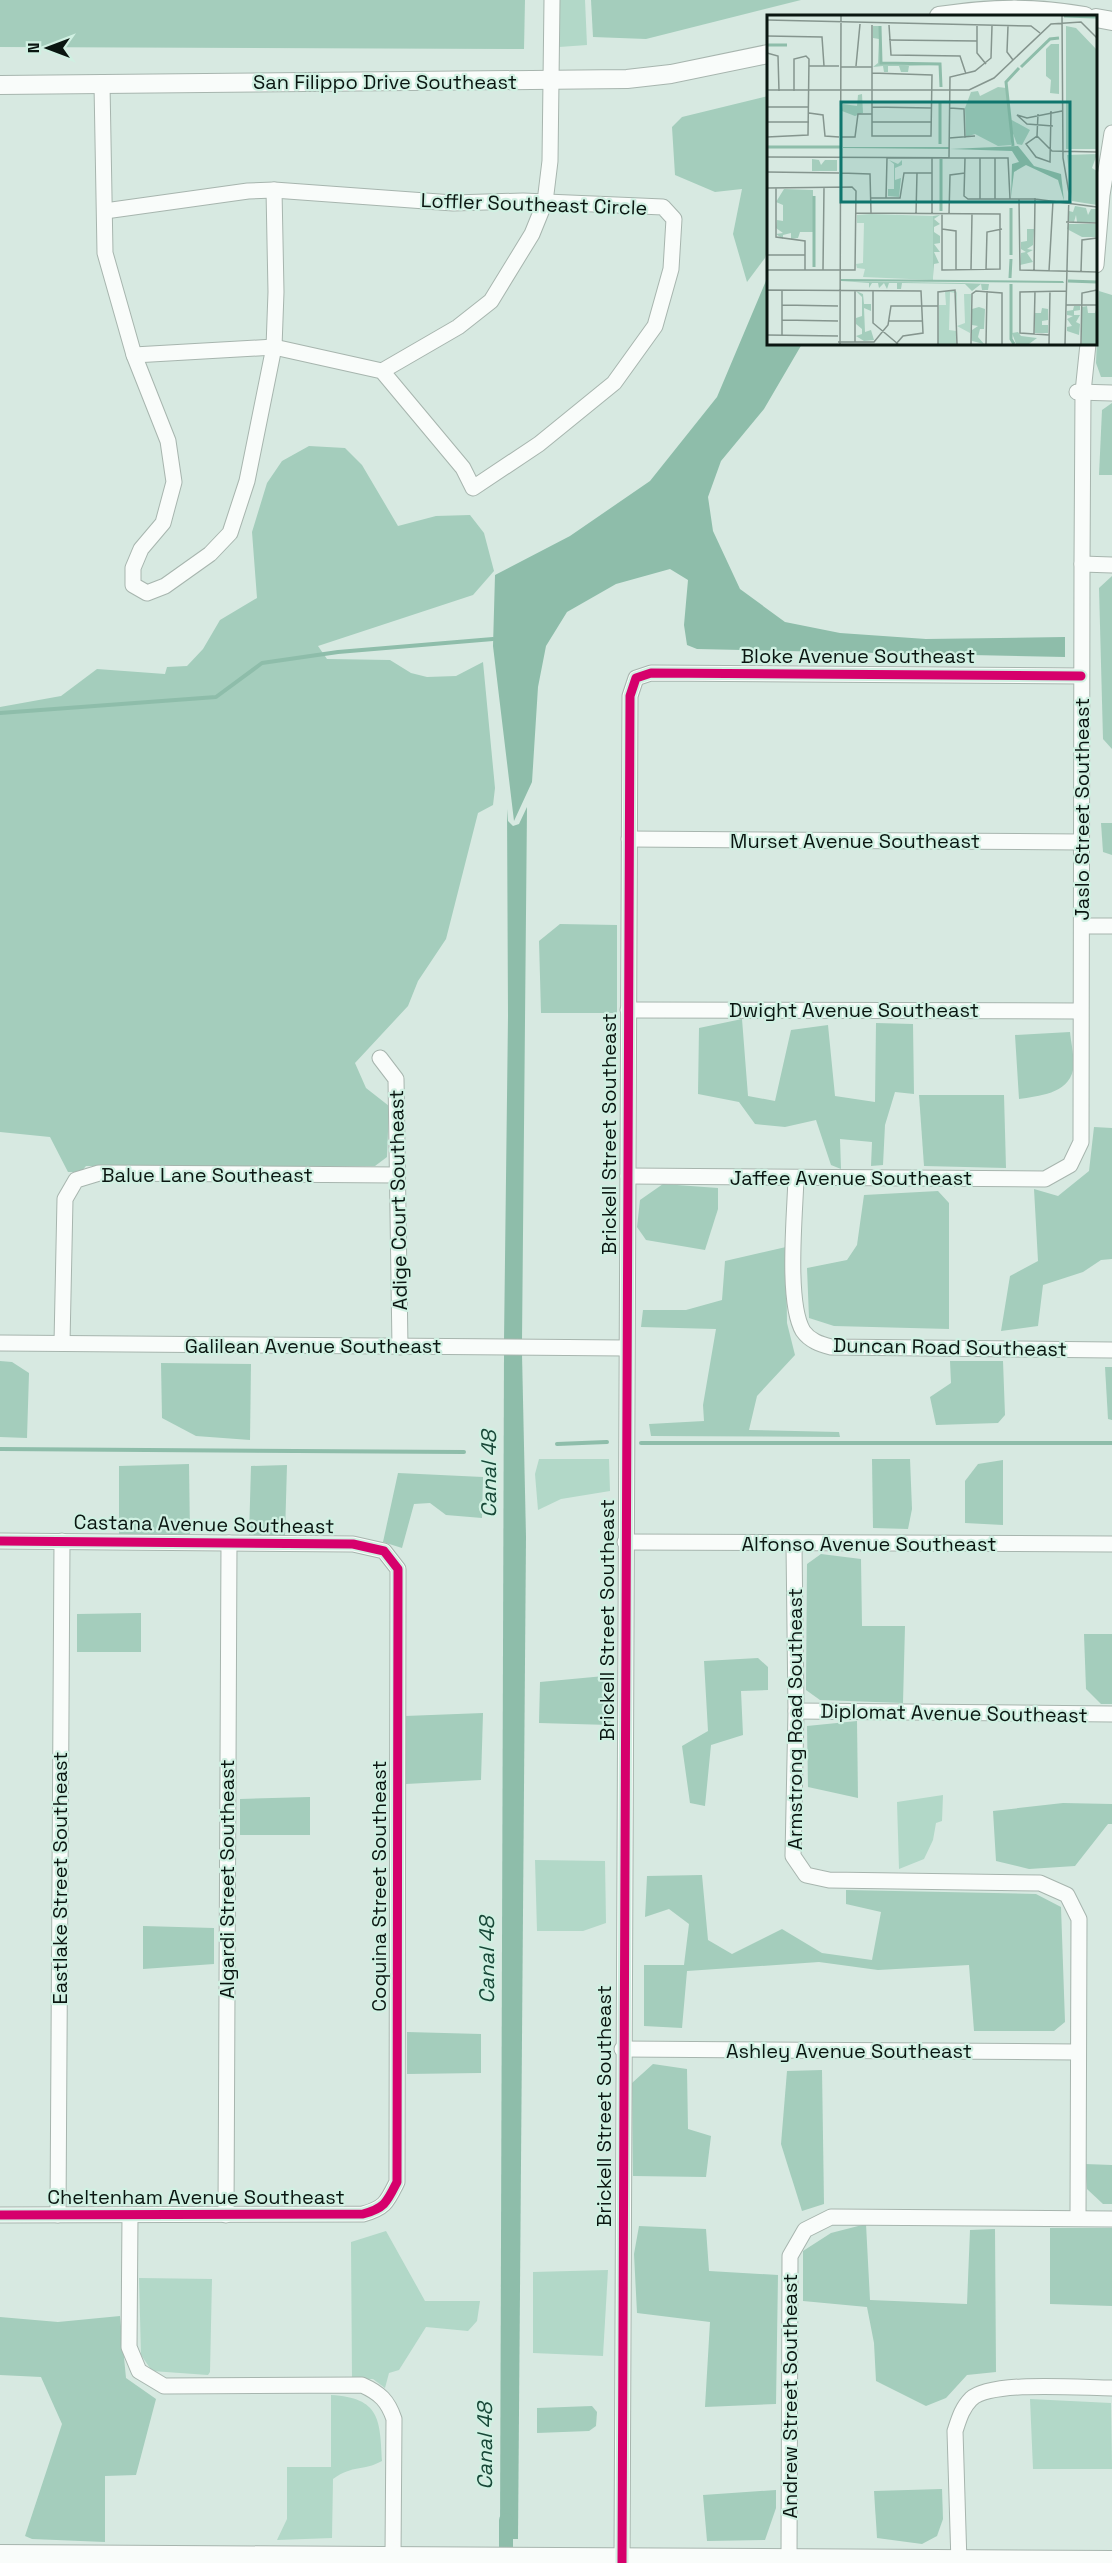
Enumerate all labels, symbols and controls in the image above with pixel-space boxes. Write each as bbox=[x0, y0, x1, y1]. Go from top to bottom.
inset map bbox=[767, 15, 1097, 345]
north arrow bbox=[18, 18, 78, 78]
text: N bbox=[23, 43, 44, 53]
street label: San Filippo Drive Southeast bbox=[253, 69, 517, 95]
street label: Loffler Southeast Circle bbox=[420, 187, 648, 221]
street label: Bloke Avenue Southeast bbox=[741, 643, 975, 669]
street label: Jaslo Street Southeast bbox=[1069, 697, 1095, 921]
street label: Murset Avenue Southeast bbox=[730, 828, 980, 854]
street label: Dwight Avenue Southeast bbox=[729, 997, 979, 1023]
street label: Brickell Street Southeast bbox=[596, 1013, 622, 1255]
street label: Adige Court Southeast bbox=[383, 1089, 413, 1311]
street label: Balue Lane Southeast bbox=[101, 1162, 313, 1188]
street label: Jaffee Avenue Southeast bbox=[730, 1165, 972, 1191]
street label: Duncan Road Southeast bbox=[833, 1332, 1067, 1362]
street label: Galilean Avenue Southeast bbox=[185, 1333, 441, 1359]
water label: Canal 48 bbox=[475, 1428, 502, 1518]
street label: Brickell Street Southeast bbox=[594, 1499, 620, 1741]
street label: Castana Avenue Southeast bbox=[73, 1509, 335, 1539]
street label: Alfonso Avenue Southeast bbox=[741, 1531, 997, 1557]
street label: Armstrong Road Southeast bbox=[782, 1588, 808, 1850]
street label: Diplomat Avenue Southeast bbox=[820, 1698, 1088, 1728]
street label: Eastlake Street Southeast bbox=[47, 1751, 73, 2005]
street label: Algardi Street Southeast bbox=[214, 1759, 240, 1999]
street label: Coquina Street Southeast bbox=[366, 1760, 392, 2012]
water label: Canal 48 bbox=[473, 1914, 500, 2004]
street label: Brickell Street Southeast bbox=[591, 1985, 617, 2227]
street label: Ashley Avenue Southeast bbox=[726, 2038, 972, 2064]
street label: Cheltenham Avenue Southeast bbox=[47, 2184, 345, 2210]
street label: Andrew Street Southeast bbox=[777, 2273, 803, 2519]
water label: Canal 48 bbox=[471, 2400, 498, 2490]

